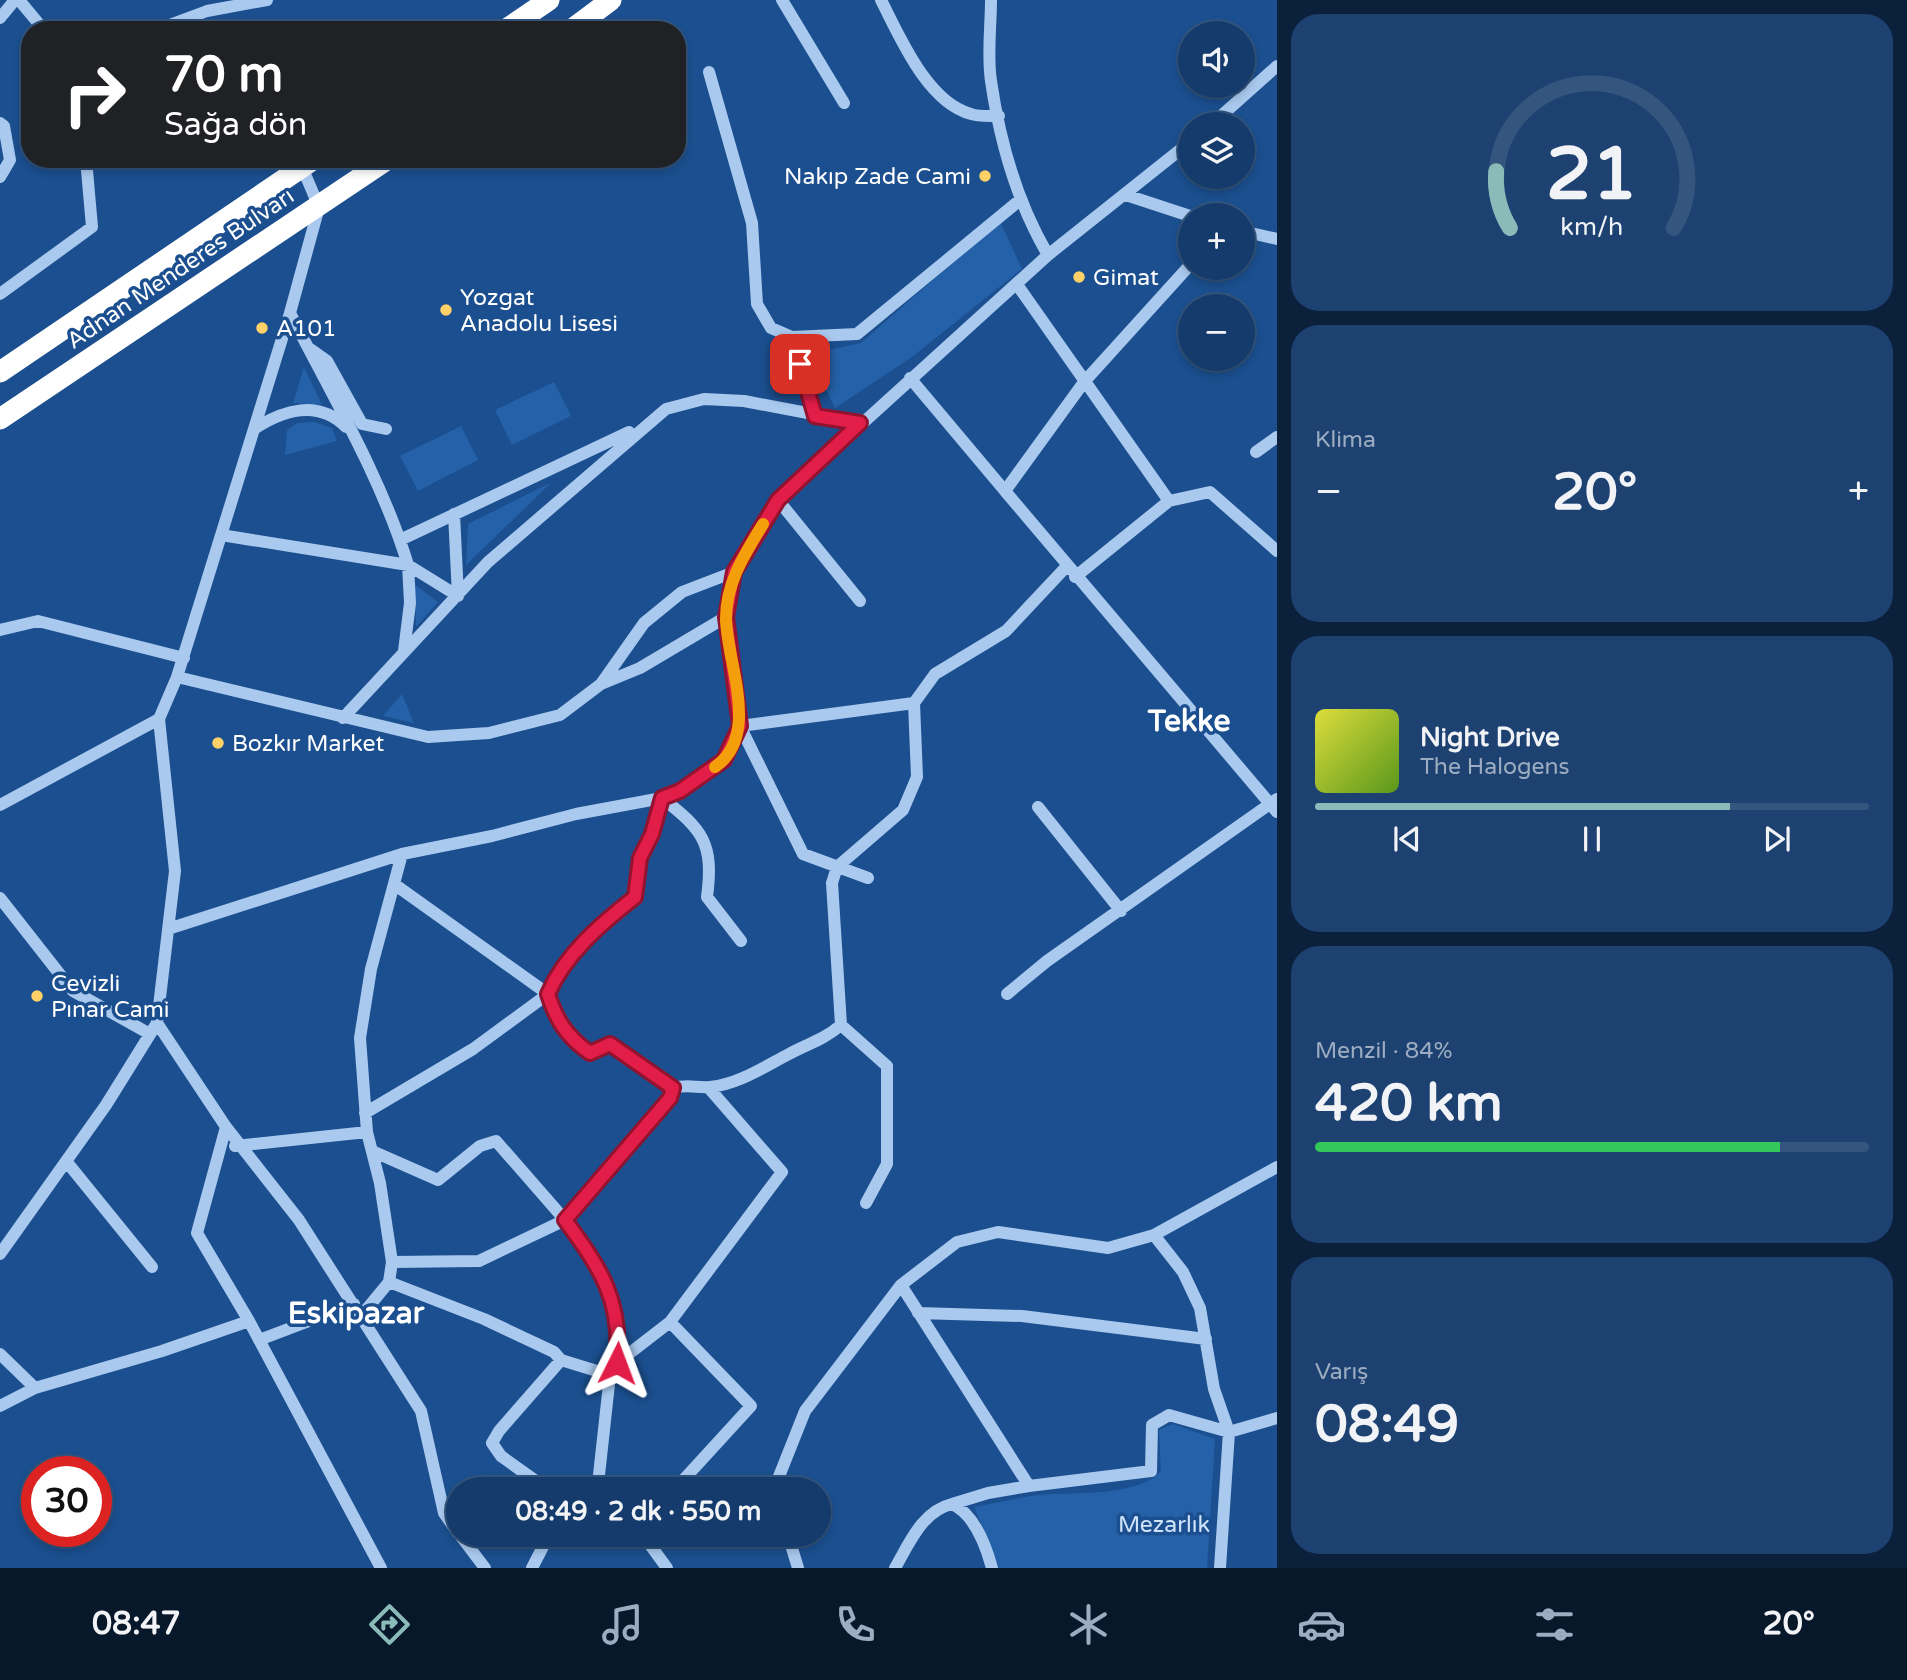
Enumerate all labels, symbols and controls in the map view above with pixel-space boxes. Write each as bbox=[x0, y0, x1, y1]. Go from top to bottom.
map controls bbox=[1178, 21, 1255, 371]
button: sound bbox=[1178, 21, 1255, 98]
text: 70 m bbox=[164, 46, 283, 105]
icon: right bbox=[49, 49, 140, 140]
text: Sağa dön bbox=[164, 106, 307, 144]
button: layers bbox=[1178, 112, 1255, 189]
text: 21 bbox=[1546, 132, 1638, 220]
place label: Nakıp Zade Cami bbox=[784, 163, 971, 191]
marker: Nakıp Zade Cami bbox=[977, 168, 993, 184]
street label: Adnan Menderes Bulvarı bbox=[62, 182, 300, 355]
button: + bbox=[1178, 203, 1255, 280]
text: km/h bbox=[1561, 212, 1623, 242]
place label: Gimat bbox=[1093, 264, 1159, 292]
marker: Gimat bbox=[1071, 269, 1087, 285]
place label: Yozgat Anadolu Lisesi bbox=[460, 284, 618, 338]
button: − bbox=[1178, 294, 1255, 371]
marker: Yozgat Anadolu Lisesi bbox=[438, 302, 454, 318]
place label: A101 bbox=[276, 315, 337, 343]
marker: A101 bbox=[254, 320, 270, 336]
pin bbox=[770, 334, 830, 394]
icon: arrive bbox=[781, 345, 819, 383]
text: Klima bbox=[1315, 426, 1376, 454]
text: 20° bbox=[1552, 461, 1637, 524]
text: − bbox=[1315, 469, 1342, 515]
text: + bbox=[1848, 469, 1869, 515]
district label: Tekke bbox=[1147, 703, 1230, 740]
text: Night Drive bbox=[1420, 722, 1560, 753]
place label: Bozkır Market bbox=[232, 730, 385, 758]
marker: Bozkır Market bbox=[210, 735, 226, 751]
text: The Halogens bbox=[1420, 753, 1569, 781]
icon: previous bbox=[1388, 820, 1426, 858]
icon: pause bbox=[1573, 820, 1611, 858]
icon: next bbox=[1758, 820, 1796, 858]
place label: Cevizli Pınar Cami bbox=[51, 970, 169, 1024]
marker: Cevizli Pınar Cami bbox=[29, 988, 45, 1004]
text: Menzil · 84% bbox=[1315, 1037, 1452, 1065]
text: 420 km bbox=[1315, 1072, 1503, 1135]
district label: Eskipazar bbox=[288, 1295, 425, 1332]
position arrow bbox=[580, 1326, 654, 1400]
text: Varış bbox=[1315, 1358, 1368, 1386]
text: 08:49 bbox=[1315, 1393, 1459, 1456]
speed limit sign: 30 bbox=[21, 1456, 112, 1547]
text: 08:49 · 2 dk · 550 m bbox=[516, 1496, 761, 1527]
park label: Mezarlık bbox=[1118, 1511, 1210, 1539]
icon: directions bbox=[365, 1600, 414, 1649]
icon: music bbox=[598, 1600, 647, 1649]
icon: phone bbox=[831, 1600, 880, 1649]
icon: climate bbox=[1064, 1600, 1113, 1649]
icon: car bbox=[1297, 1600, 1346, 1649]
icon: filters bbox=[1530, 1600, 1579, 1649]
text: 08:47 bbox=[92, 1605, 181, 1643]
text: 20° bbox=[1763, 1605, 1815, 1643]

